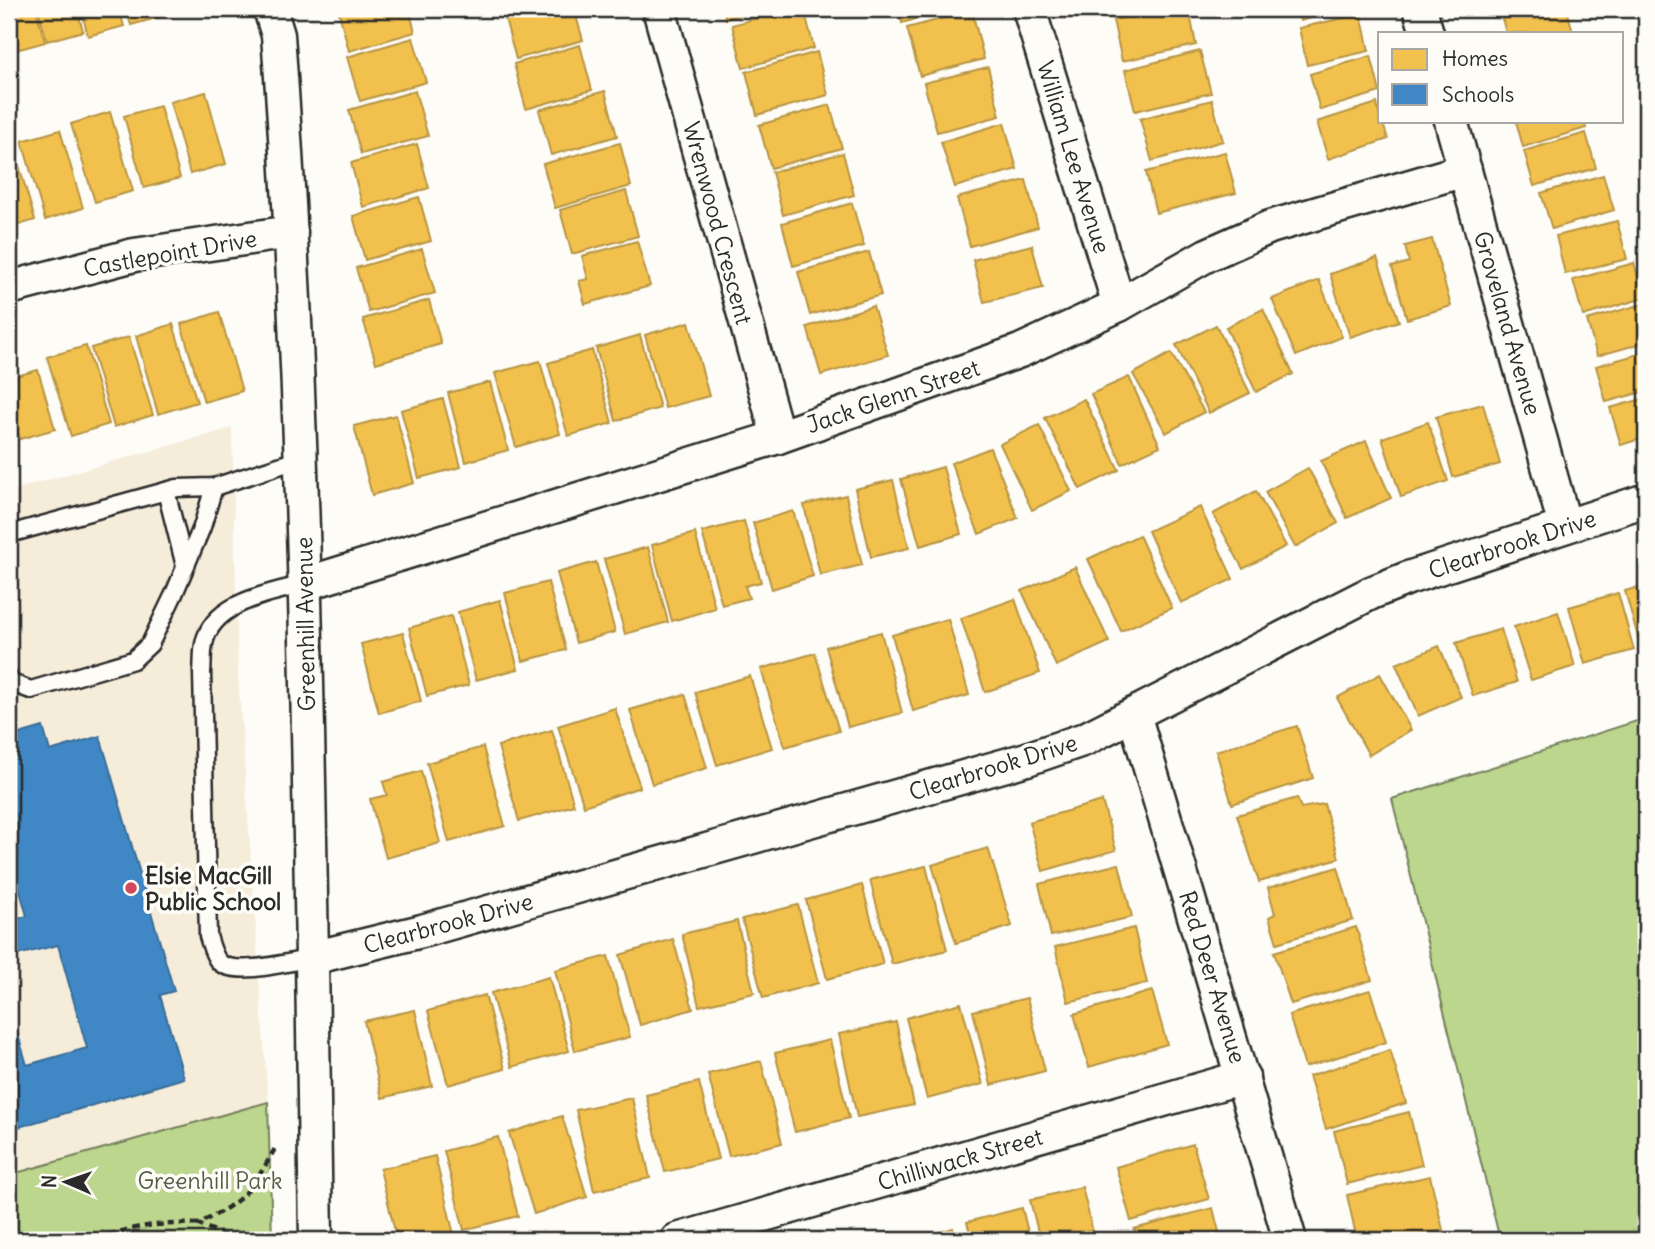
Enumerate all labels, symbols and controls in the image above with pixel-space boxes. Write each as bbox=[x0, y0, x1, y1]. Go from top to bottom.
legend bbox=[1378, 32, 1624, 122]
text: Homes bbox=[1442, 45, 1508, 72]
street label: William Lee Avenue bbox=[1031, 57, 1117, 257]
text: Schools bbox=[1442, 81, 1514, 108]
street label: Wrenwood Crescent bbox=[677, 119, 759, 328]
street label: Castlepoint Drive bbox=[81, 223, 259, 283]
street label: Groveland Avenue bbox=[1468, 228, 1548, 418]
street label: Jack Glenn Street bbox=[803, 353, 984, 439]
street label: Clearbrook Drive bbox=[1425, 503, 1599, 585]
street label: Greenhill Avenue bbox=[289, 536, 321, 712]
street label: Clearbrook Drive bbox=[905, 728, 1081, 806]
place label: Elsie MacGill Public School bbox=[145, 861, 281, 916]
marker: Elsie MacGill Public School bbox=[123, 880, 139, 896]
street label: Clearbrook Drive bbox=[360, 886, 536, 960]
street label: Red Deer Avenue bbox=[1173, 887, 1253, 1067]
street label: Chilliwack Street bbox=[874, 1122, 1046, 1196]
north arrow bbox=[32, 1148, 102, 1218]
park label: Greenhill Park bbox=[137, 1166, 283, 1195]
text: N bbox=[37, 1174, 61, 1188]

